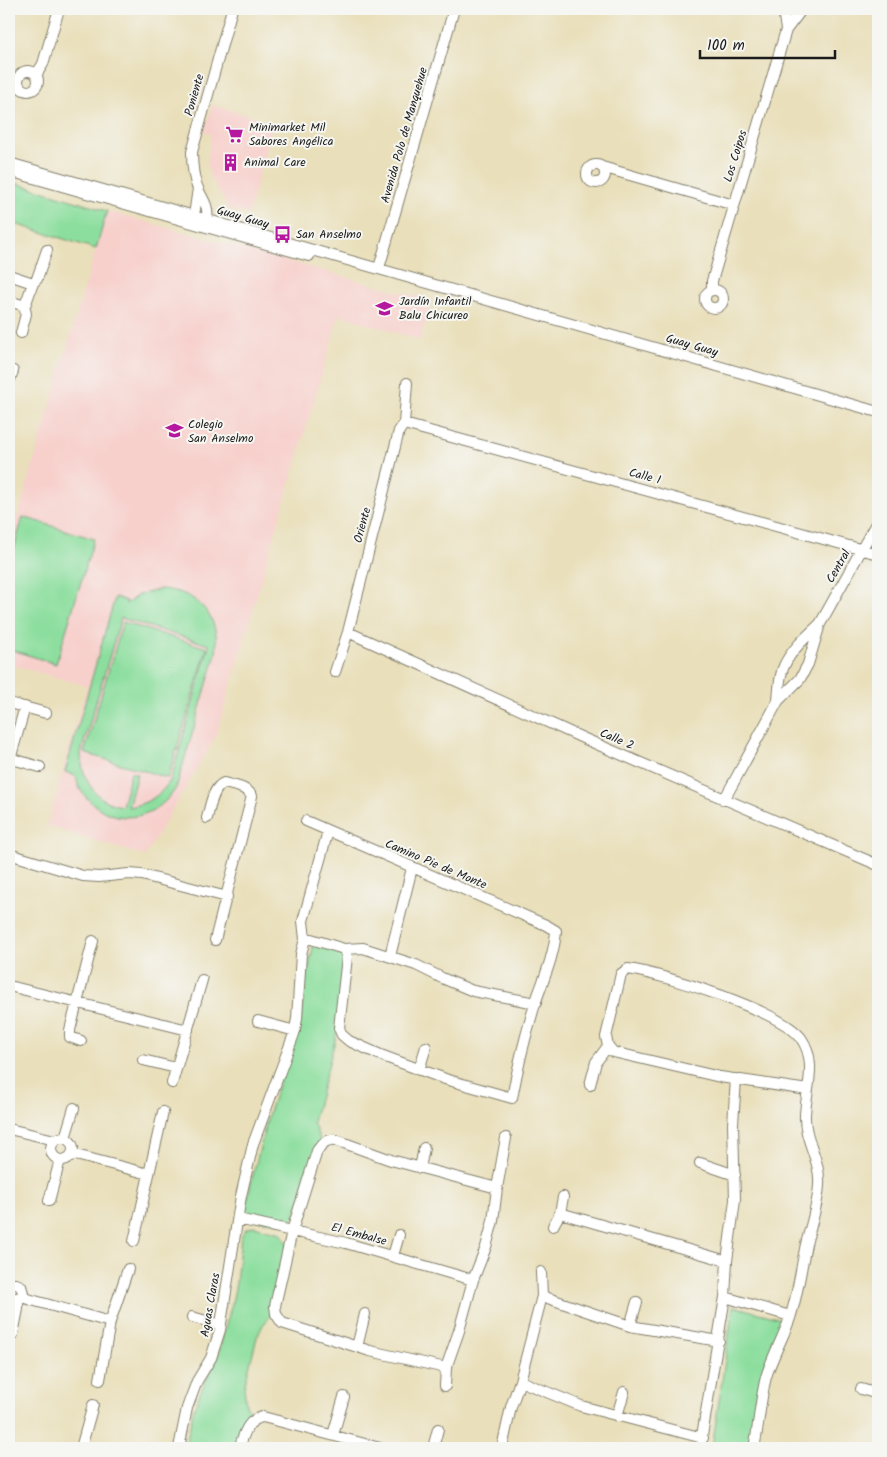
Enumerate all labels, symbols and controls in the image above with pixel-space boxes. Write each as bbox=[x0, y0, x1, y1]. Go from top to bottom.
scale bar bbox=[700, 28, 834, 60]
text: 100 m bbox=[707, 34, 745, 58]
street label: Avenida Polo de Manquehue bbox=[376, 64, 433, 205]
street label: Poniente bbox=[179, 71, 210, 118]
place label: Minimarket Mil Sabores Angélica bbox=[249, 118, 334, 151]
supermarket icon: Minimarket Mil Sabores Angélica bbox=[225, 124, 245, 144]
street label: Los Coipos bbox=[719, 128, 752, 185]
building icon: Animal Care bbox=[220, 152, 240, 172]
place label: Animal Care bbox=[244, 153, 306, 172]
street label: Guay Guay bbox=[215, 201, 272, 234]
bus stop icon: San Anselmo bbox=[272, 224, 292, 244]
place label: San Anselmo bbox=[296, 225, 361, 244]
place label: Jardín Infantil Balu Chicureo bbox=[399, 292, 471, 325]
school or university icon: Jardín Infantil Balu Chicureo bbox=[375, 298, 395, 318]
street label: Guay Guay bbox=[664, 329, 721, 362]
place label: Colegio San Anselmo bbox=[188, 415, 253, 448]
school or university icon: Colegio San Anselmo bbox=[164, 421, 184, 441]
street label: Calle 1 bbox=[627, 463, 663, 490]
street label: Oriente bbox=[349, 505, 376, 545]
street label: Central bbox=[821, 546, 856, 587]
street label: Calle 2 bbox=[597, 724, 637, 755]
street label: Camino Pie de Monte bbox=[382, 834, 490, 895]
street label: El Embalse bbox=[329, 1218, 389, 1251]
street label: Aguas Claras bbox=[196, 1272, 225, 1339]

